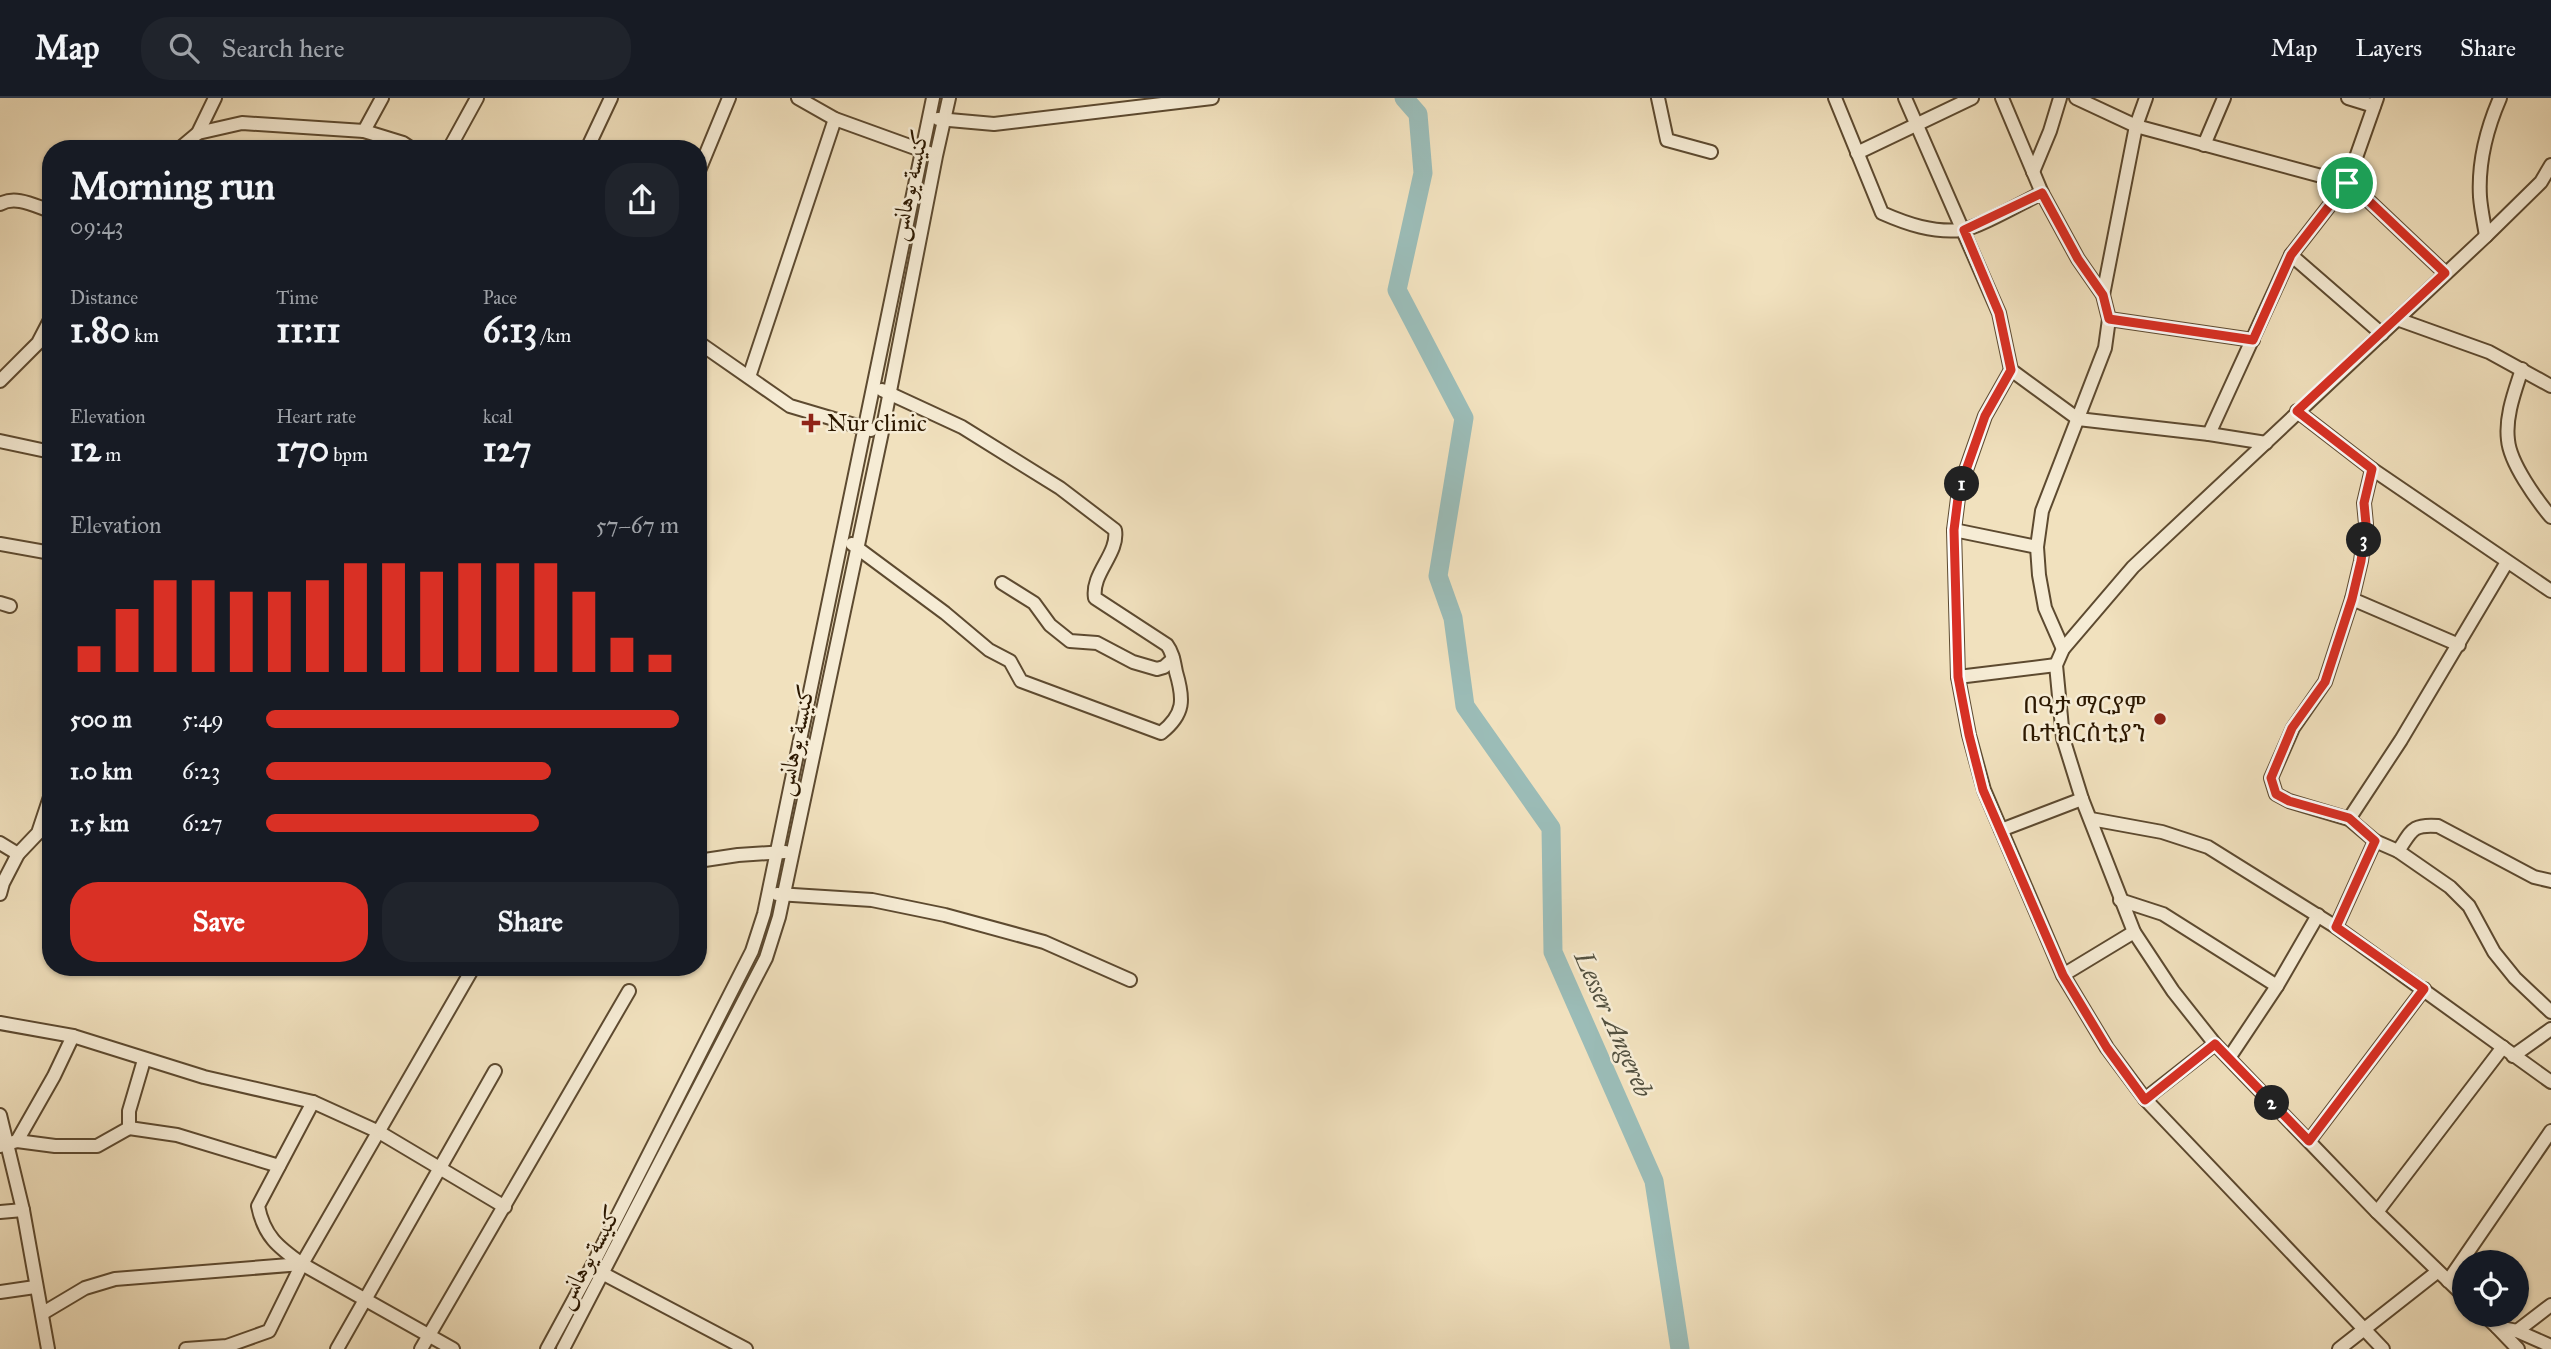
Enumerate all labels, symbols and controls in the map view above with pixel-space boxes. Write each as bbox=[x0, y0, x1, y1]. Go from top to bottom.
search box bbox=[141, 17, 631, 80]
text: Map bbox=[35, 28, 99, 68]
icon: search bbox=[165, 29, 203, 67]
text: Search here bbox=[221, 32, 345, 64]
text: Map bbox=[2271, 33, 2318, 63]
text: Layers bbox=[2356, 33, 2422, 63]
text: Share bbox=[2460, 33, 2516, 63]
street label: كنيسة يوهانس bbox=[883, 127, 936, 244]
pin bbox=[2317, 153, 2377, 213]
text: Morning run bbox=[70, 163, 275, 209]
button: share bbox=[605, 163, 679, 237]
icon: arrive bbox=[2328, 164, 2366, 202]
text: 09:43 bbox=[70, 212, 124, 240]
text: Distance bbox=[70, 286, 138, 309]
text: Time bbox=[276, 286, 318, 309]
text: Pace bbox=[483, 286, 517, 309]
text: 1.80 bbox=[70, 309, 130, 352]
text: 11:11 bbox=[276, 309, 340, 352]
text: 6:13 bbox=[483, 309, 537, 352]
text: km bbox=[130, 324, 159, 347]
text: /km bbox=[537, 324, 571, 347]
text: Elevation bbox=[70, 405, 145, 428]
text: Heart rate bbox=[276, 405, 356, 428]
text: kcal bbox=[483, 405, 513, 428]
place label: Nur clinic bbox=[827, 408, 927, 438]
marker: Nur clinic bbox=[801, 413, 821, 433]
text: 12 bbox=[70, 428, 101, 471]
text: 170 bbox=[276, 428, 329, 471]
text: 127 bbox=[483, 428, 531, 471]
text: m bbox=[101, 443, 121, 466]
text: bpm bbox=[329, 443, 368, 466]
pin: 1 bbox=[1944, 466, 1980, 502]
text: 1 bbox=[1958, 472, 1965, 495]
text: Elevation bbox=[70, 511, 161, 539]
text: 57–67 m bbox=[596, 511, 679, 539]
pin: 3 bbox=[2346, 522, 2382, 558]
text: 3 bbox=[2360, 528, 2367, 551]
street label: كنيسة يوهانس bbox=[769, 682, 822, 799]
place label: በዓታ ማርያም ቤተክርስቲያን bbox=[2021, 690, 2146, 748]
text: 500 m bbox=[70, 705, 132, 733]
text: 5:49 bbox=[182, 705, 224, 733]
marker: በዓታ ማርያም ቤተክርስቲያን bbox=[2152, 711, 2168, 727]
text: 1.0 km bbox=[70, 757, 132, 785]
text: 6:23 bbox=[182, 757, 220, 785]
text: 1.5 km bbox=[70, 809, 129, 837]
text: 6:27 bbox=[182, 809, 223, 837]
button: Save bbox=[70, 882, 368, 962]
button: Share bbox=[382, 882, 679, 962]
water label: Lesser Angereb bbox=[1567, 945, 1661, 1103]
pin: 2 bbox=[2254, 1086, 2290, 1121]
text: 2 bbox=[2267, 1091, 2276, 1114]
street label: كنيسة يوهانس bbox=[548, 1200, 629, 1314]
map controls bbox=[2452, 1250, 2529, 1327]
button: locate bbox=[2452, 1250, 2529, 1327]

